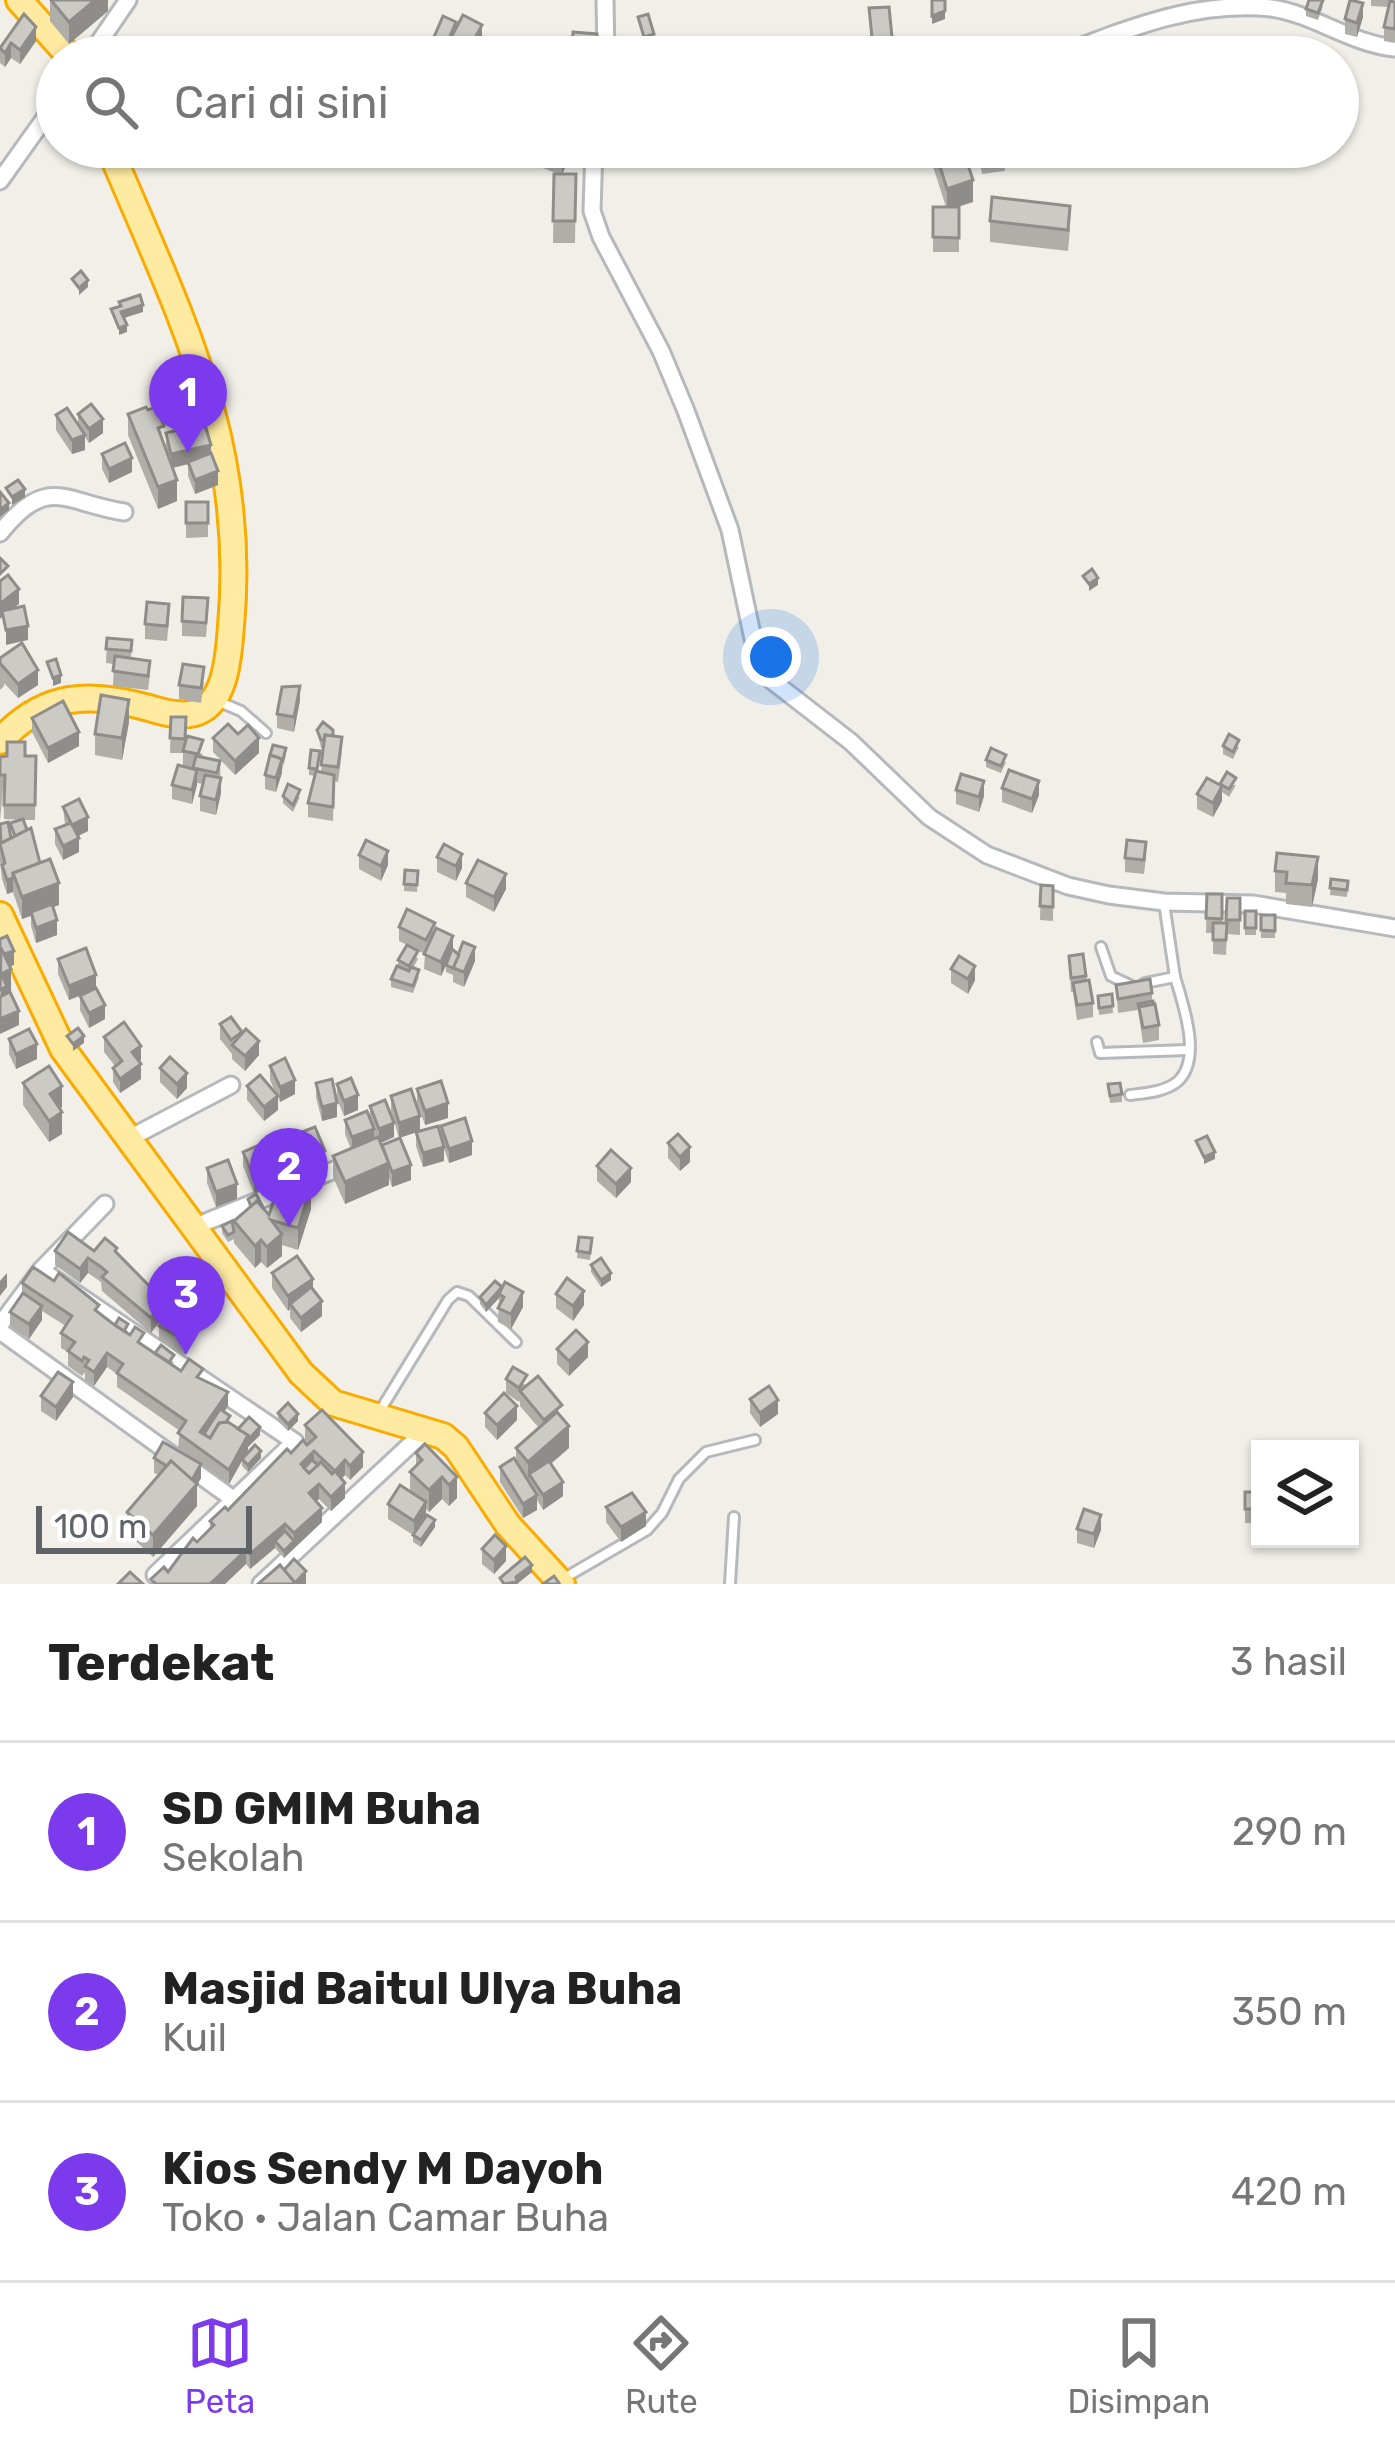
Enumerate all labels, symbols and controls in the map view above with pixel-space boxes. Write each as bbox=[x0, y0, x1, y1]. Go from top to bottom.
search box bbox=[36, 36, 1359, 168]
icon: search bbox=[78, 69, 144, 135]
text: Cari di sini bbox=[174, 76, 389, 129]
pin: 1 bbox=[149, 354, 227, 453]
your location bbox=[741, 627, 801, 687]
pin: 2 bbox=[250, 1128, 328, 1227]
pin: 3 bbox=[147, 1256, 225, 1355]
map controls bbox=[1251, 1440, 1359, 1548]
button: layers bbox=[1251, 1440, 1359, 1548]
scale bar bbox=[36, 1500, 252, 1553]
text: 100 m bbox=[54, 1507, 147, 1546]
text: Terdekat bbox=[48, 1632, 274, 1693]
text: 3 hasil bbox=[1230, 1639, 1347, 1685]
text: SD GMIM Buha bbox=[162, 1782, 481, 1835]
text: 1 bbox=[77, 1809, 97, 1855]
text: 290 m bbox=[1232, 1809, 1347, 1855]
text: Sekolah bbox=[162, 1835, 304, 1881]
text: Masjid Baitul Ulya Buha bbox=[162, 1962, 682, 2015]
text: 2 bbox=[74, 1989, 100, 2035]
text: 350 m bbox=[1231, 1989, 1347, 2035]
text: Kuil bbox=[162, 2015, 227, 2061]
text: Kios Sendy M Dayoh bbox=[162, 2142, 603, 2195]
text: 3 bbox=[74, 2169, 100, 2215]
text: 420 m bbox=[1231, 2169, 1347, 2215]
text: Toko · Jalan Camar Buha bbox=[162, 2195, 609, 2241]
tab: Peta bbox=[185, 2310, 255, 2421]
tab: Rute bbox=[625, 2310, 698, 2421]
tab: Disimpan bbox=[1067, 2310, 1210, 2421]

